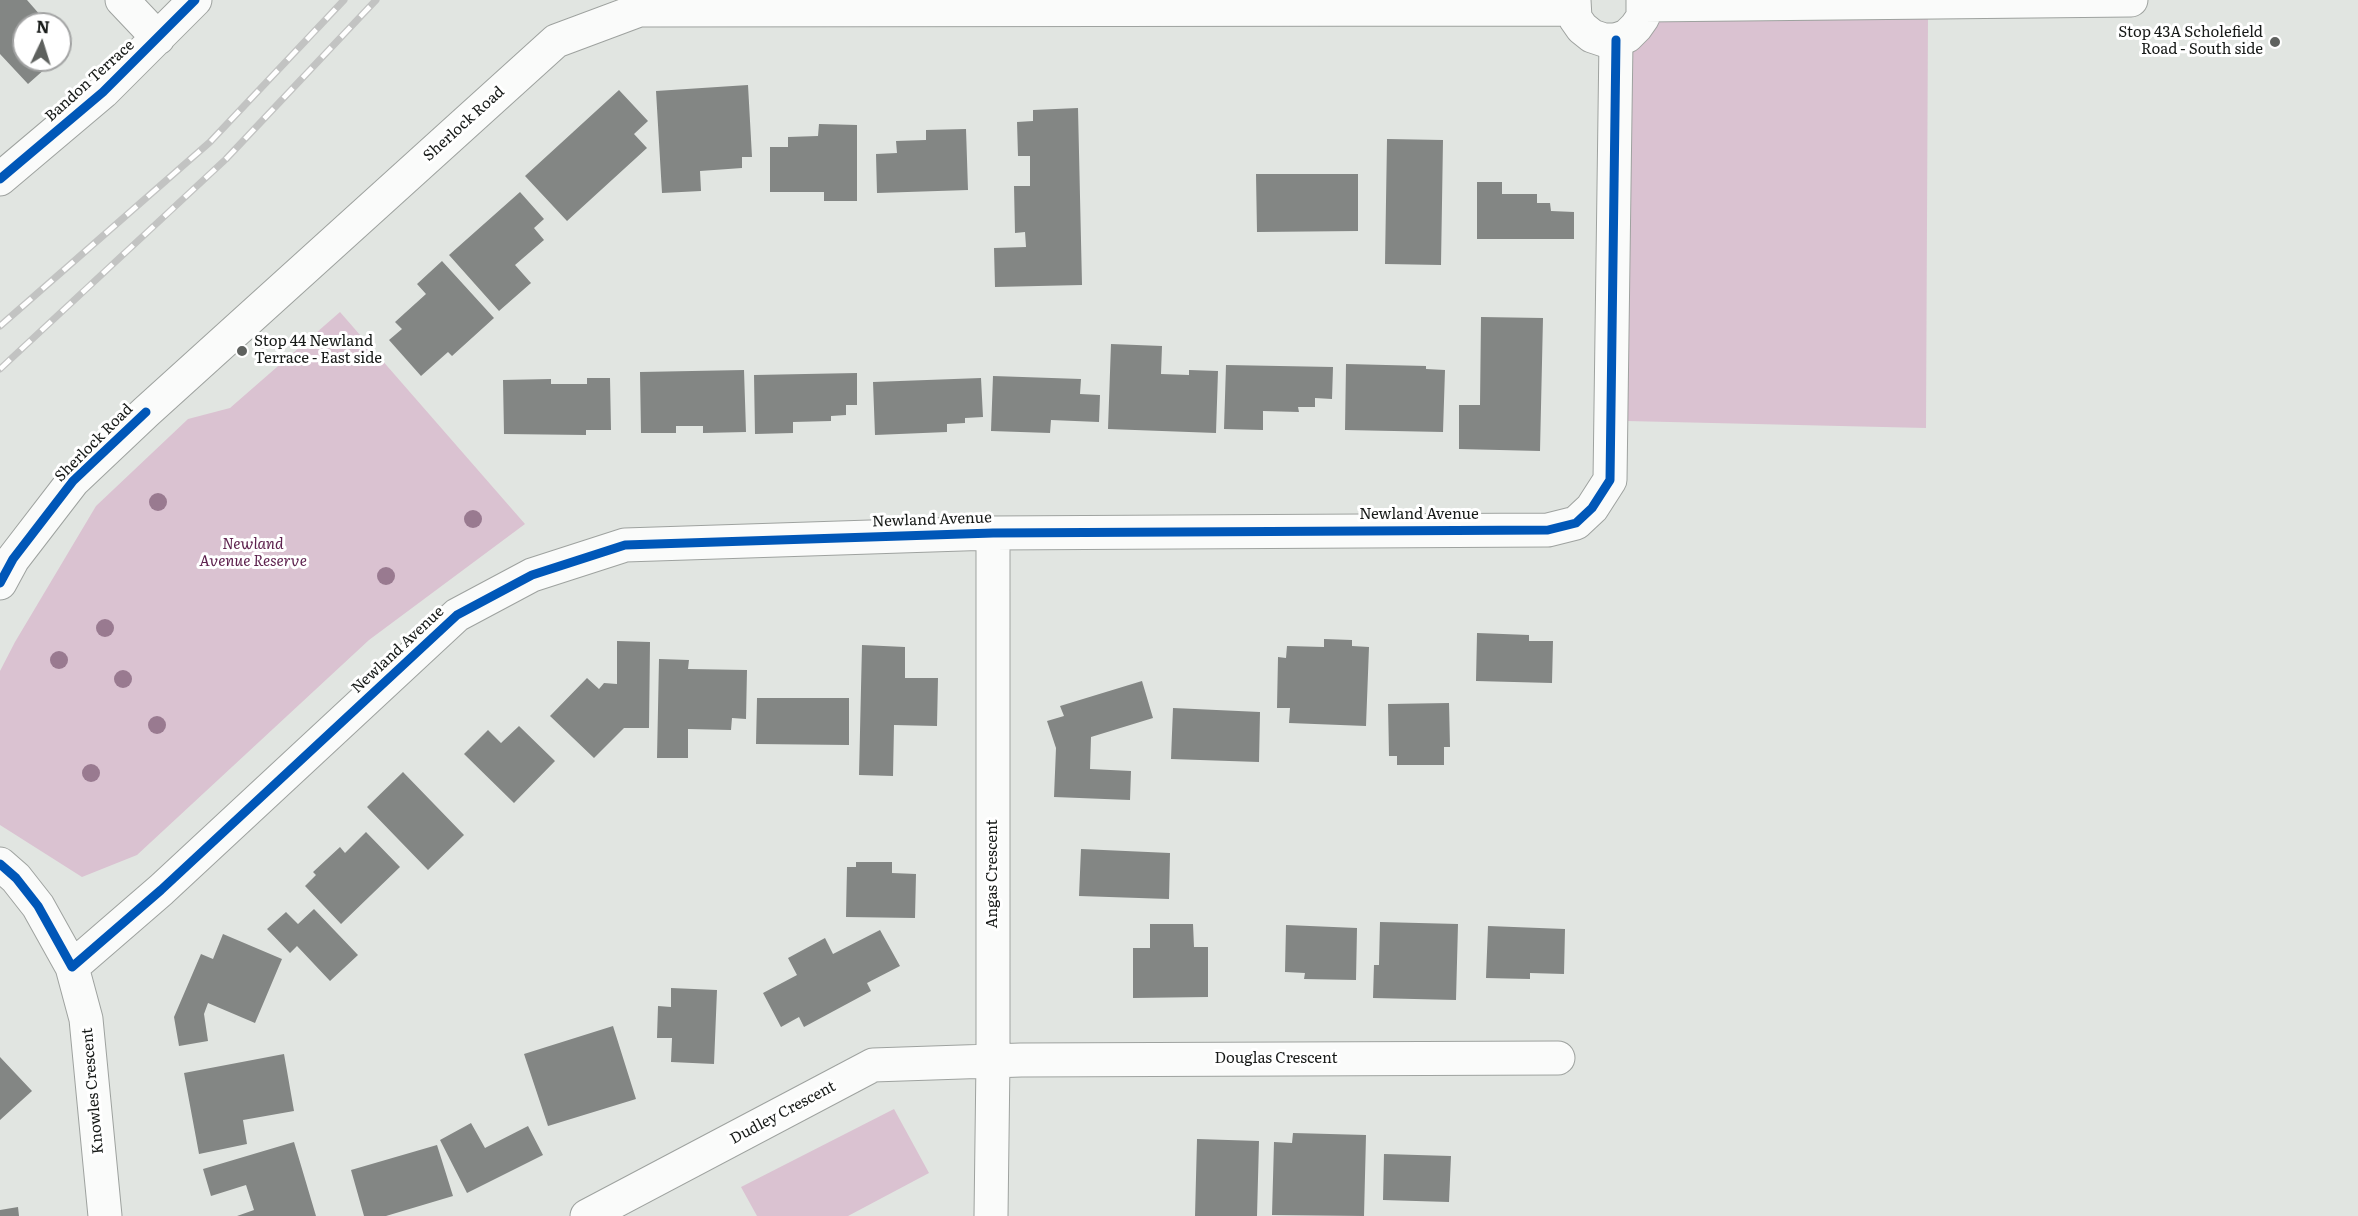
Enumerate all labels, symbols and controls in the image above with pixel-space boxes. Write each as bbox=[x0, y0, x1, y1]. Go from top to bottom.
north arrow bbox=[12, 12, 72, 72]
text: N bbox=[36, 14, 51, 38]
place label: Stop 43A Scholefield Road - South side bbox=[2118, 24, 2263, 59]
marker: Stop 43A Scholefield Road - South side bbox=[2268, 35, 2282, 49]
street label: Bandon Terrace bbox=[42, 36, 138, 126]
street label: Sherlock Road bbox=[420, 83, 508, 165]
place label: Stop 44 Newland Terrace - East side bbox=[254, 333, 382, 368]
marker: Stop 44 Newland Terrace - East side bbox=[235, 344, 249, 358]
street label: Sherlock Road bbox=[51, 400, 137, 486]
street label: Newland Avenue bbox=[1359, 506, 1479, 524]
street label: Newland Avenue bbox=[872, 509, 992, 531]
park label: Newland Avenue Reserve bbox=[199, 536, 307, 571]
street label: Newland Avenue bbox=[348, 603, 448, 697]
street label: Angas Crescent bbox=[984, 820, 1002, 928]
street label: Knowles Crescent bbox=[79, 1027, 107, 1155]
street label: Douglas Crescent bbox=[1214, 1050, 1338, 1068]
street label: Dudley Crescent bbox=[727, 1078, 839, 1148]

